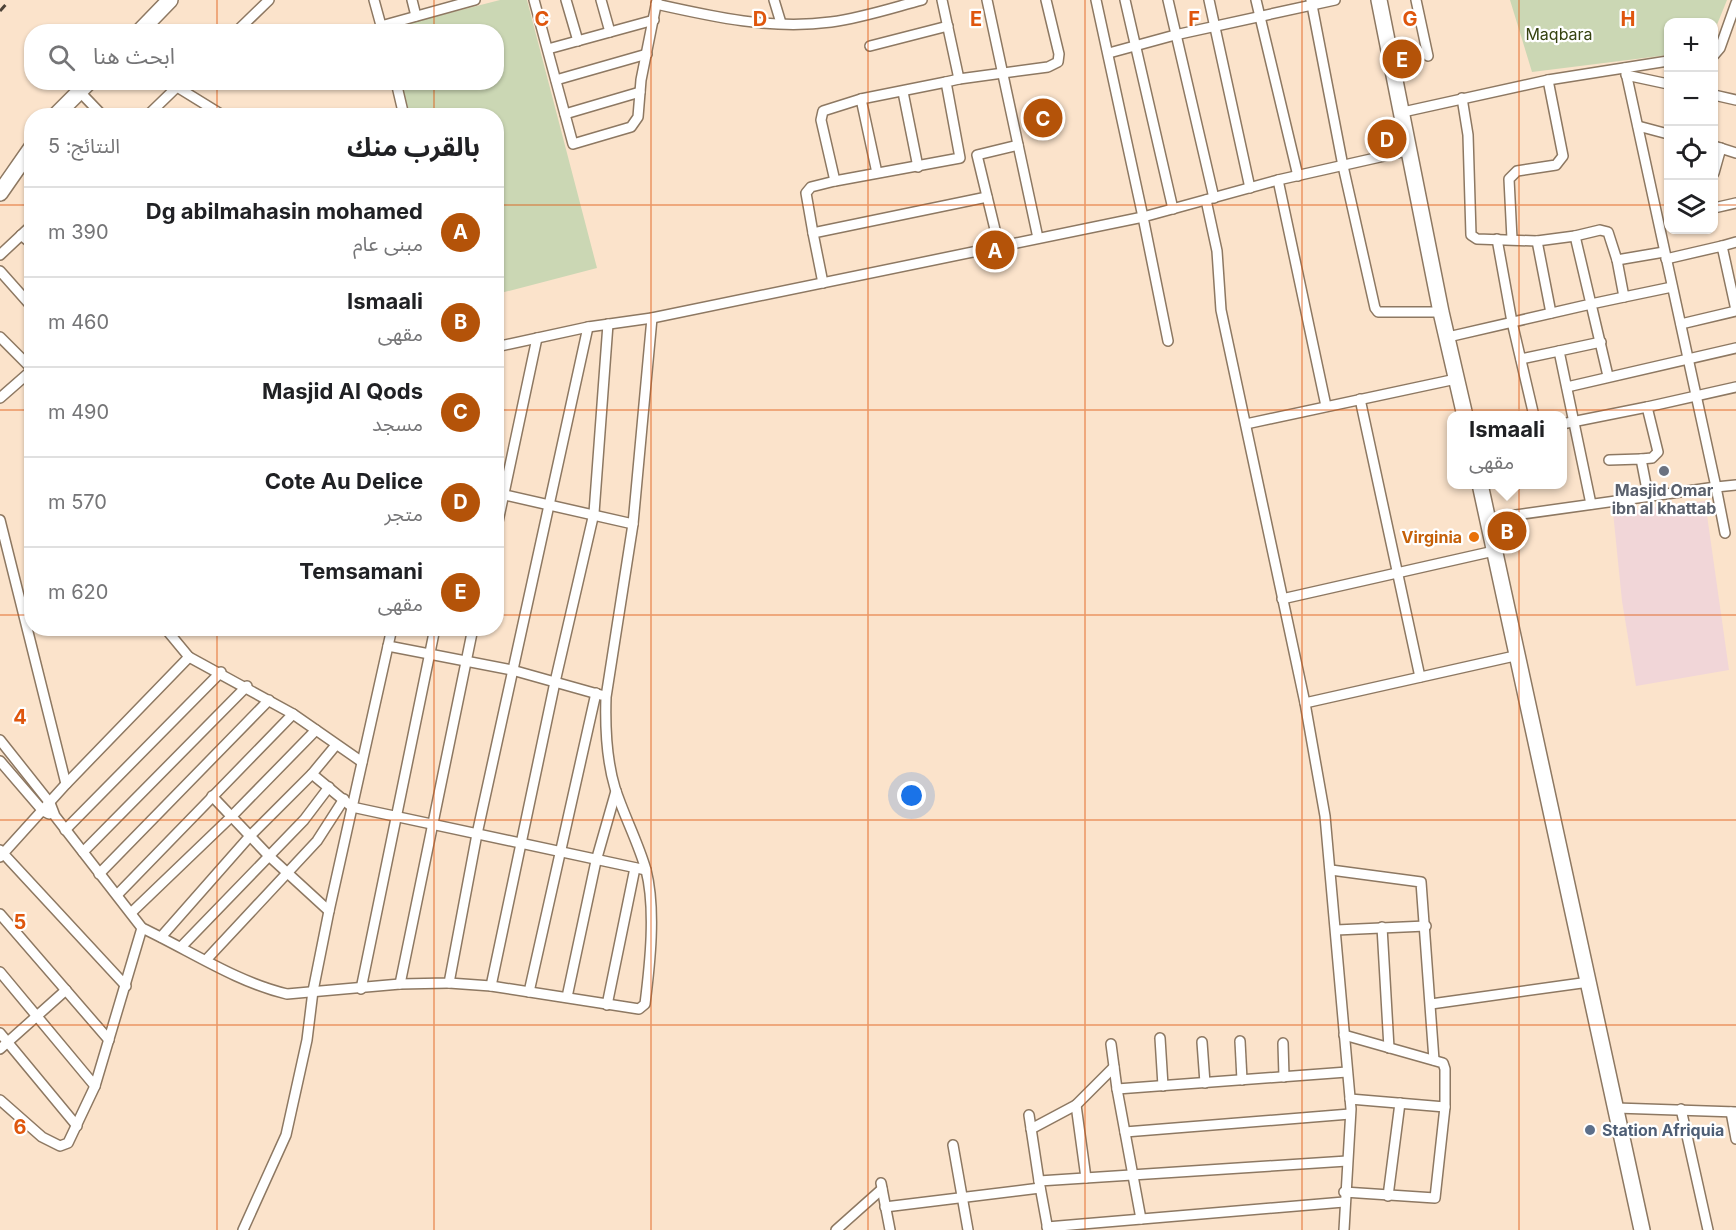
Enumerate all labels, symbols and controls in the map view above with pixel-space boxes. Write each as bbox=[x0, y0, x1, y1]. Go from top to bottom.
text: C bbox=[535, 7, 549, 31]
text: D bbox=[753, 7, 767, 31]
text: E bbox=[970, 7, 982, 31]
text: F bbox=[1188, 7, 1200, 31]
text: G bbox=[1402, 7, 1418, 31]
text: H bbox=[1621, 7, 1635, 31]
map controls bbox=[1664, 18, 1718, 234]
button: + bbox=[1664, 18, 1718, 72]
search box bbox=[24, 24, 504, 90]
park label: Maqbara bbox=[1525, 24, 1593, 44]
pin: E bbox=[1382, 36, 1422, 82]
icon: search bbox=[45, 41, 78, 74]
text: ابحث هنا bbox=[93, 43, 175, 69]
button: − bbox=[1664, 72, 1718, 126]
pin: C bbox=[1024, 96, 1062, 140]
pin: D bbox=[1368, 116, 1406, 162]
button: locate bbox=[1664, 126, 1718, 180]
text: بالقرب منك bbox=[347, 131, 480, 162]
text: النتائج: 5 bbox=[48, 134, 120, 158]
button: layers bbox=[1664, 180, 1718, 234]
text: Dg abilmahasin mohamed bbox=[146, 198, 423, 224]
text: 390 m bbox=[48, 220, 109, 244]
text: A bbox=[453, 220, 468, 244]
pin: A bbox=[976, 228, 1014, 272]
text: مبنى عام bbox=[353, 232, 423, 256]
text: Ismaali bbox=[347, 288, 423, 314]
text: 460 m bbox=[48, 310, 109, 334]
text: B bbox=[454, 310, 467, 334]
text: مقهى bbox=[378, 322, 423, 346]
text: Masjid Al Qods bbox=[262, 378, 423, 404]
text: 490 m bbox=[48, 400, 109, 424]
text: C bbox=[453, 400, 468, 424]
popup bbox=[1447, 411, 1567, 489]
text: مسجد bbox=[372, 412, 423, 436]
text: Ismaali bbox=[1469, 416, 1545, 442]
text: مقهى bbox=[1469, 450, 1514, 474]
marker: Masjid Omar ibn al khattab bbox=[1657, 464, 1671, 478]
text: Cote Au Delice bbox=[265, 468, 423, 494]
place label: Masjid Omar ibn al khattab bbox=[1612, 480, 1716, 518]
text: 570 m bbox=[48, 490, 107, 514]
text: D bbox=[453, 490, 468, 514]
text: متجر bbox=[384, 502, 423, 526]
pin: B bbox=[1488, 508, 1526, 554]
place label: Virginia bbox=[1402, 527, 1462, 547]
marker: Virginia bbox=[1467, 530, 1481, 544]
text: Temsamani bbox=[299, 558, 423, 584]
text: 620 m bbox=[48, 580, 108, 604]
text: E bbox=[454, 580, 467, 604]
text: مقهى bbox=[378, 592, 423, 616]
text: 4 bbox=[13, 705, 27, 729]
your location bbox=[897, 781, 926, 810]
text: 5 bbox=[14, 910, 26, 934]
text: 6 bbox=[14, 1115, 27, 1139]
place label: Station Afriquia bbox=[1602, 1120, 1724, 1140]
marker: Station Afriquia bbox=[1583, 1123, 1597, 1137]

